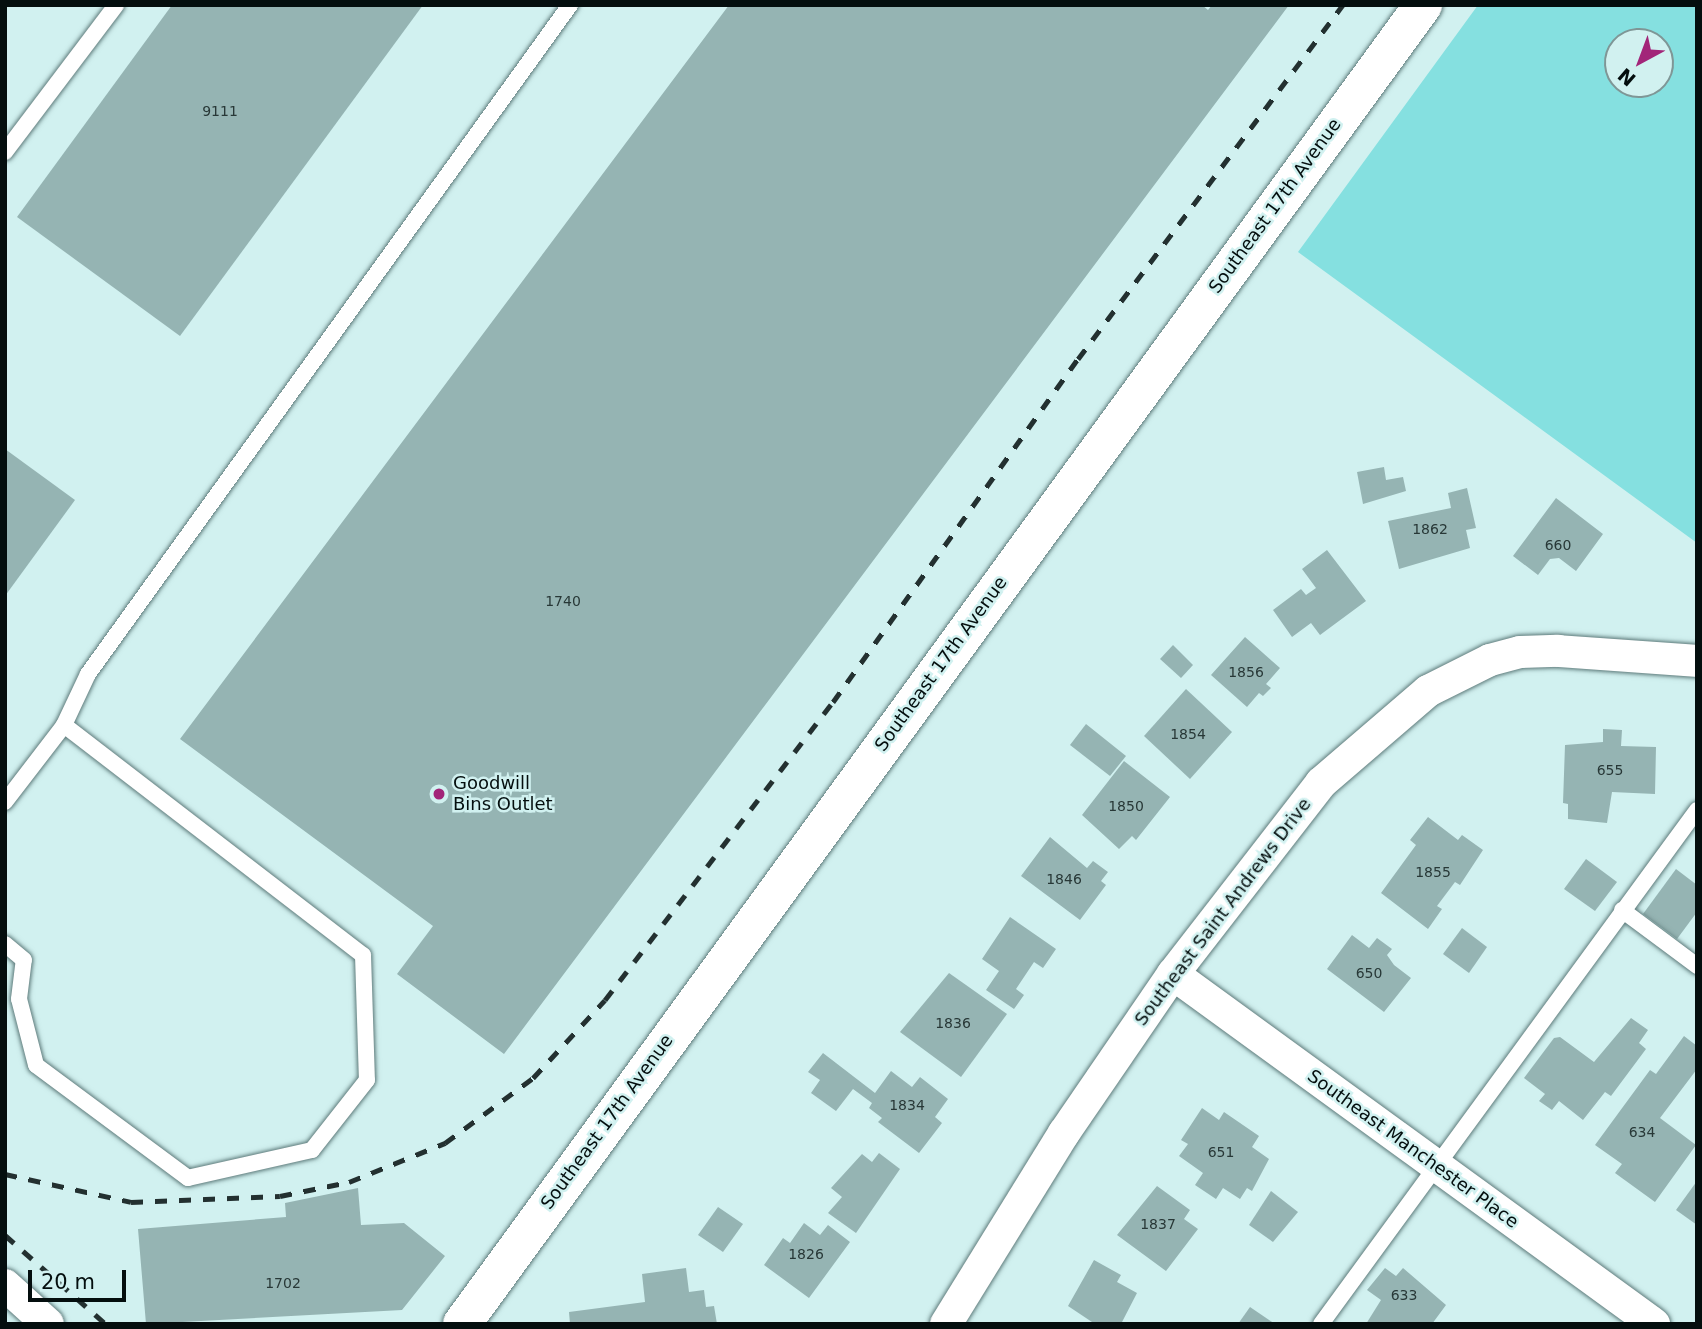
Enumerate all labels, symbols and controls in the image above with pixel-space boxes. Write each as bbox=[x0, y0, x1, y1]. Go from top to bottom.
north arrow bbox=[1604, 28, 1674, 98]
text: N bbox=[1613, 64, 1640, 91]
house number: 9111 bbox=[202, 103, 238, 119]
street label: Southeast 17th Avenue bbox=[1204, 114, 1346, 298]
house number: 1862 bbox=[1412, 521, 1448, 537]
house number: 660 bbox=[1545, 537, 1571, 553]
street label: Southeast 17th Avenue bbox=[870, 572, 1012, 756]
house number: 1740 bbox=[545, 593, 581, 609]
house number: 1856 bbox=[1228, 664, 1264, 680]
house number: 1854 bbox=[1170, 726, 1206, 742]
house number: 655 bbox=[1597, 762, 1623, 778]
place label: Goodwill Bins Outlet bbox=[453, 773, 553, 816]
marker: Goodwill Bins Outlet bbox=[431, 786, 447, 802]
street label: Southeast Saint Andrews Drive bbox=[1130, 794, 1316, 1030]
house number: 1850 bbox=[1108, 798, 1144, 814]
house number: 1855 bbox=[1415, 864, 1451, 880]
house number: 1846 bbox=[1046, 871, 1082, 887]
house number: 650 bbox=[1356, 965, 1382, 981]
house number: 1836 bbox=[935, 1015, 971, 1031]
street label: Southeast 17th Avenue bbox=[536, 1030, 678, 1214]
street label: Southeast Manchester Place bbox=[1303, 1065, 1523, 1233]
house number: 1834 bbox=[889, 1097, 925, 1113]
house number: 634 bbox=[1629, 1124, 1655, 1140]
house number: 651 bbox=[1208, 1144, 1234, 1160]
house number: 1837 bbox=[1140, 1216, 1176, 1232]
house number: 1826 bbox=[788, 1246, 824, 1262]
scale bar bbox=[32, 1256, 130, 1300]
text: 20 m bbox=[41, 1270, 95, 1294]
house number: 1702 bbox=[265, 1275, 301, 1291]
house number: 633 bbox=[1391, 1287, 1417, 1303]

